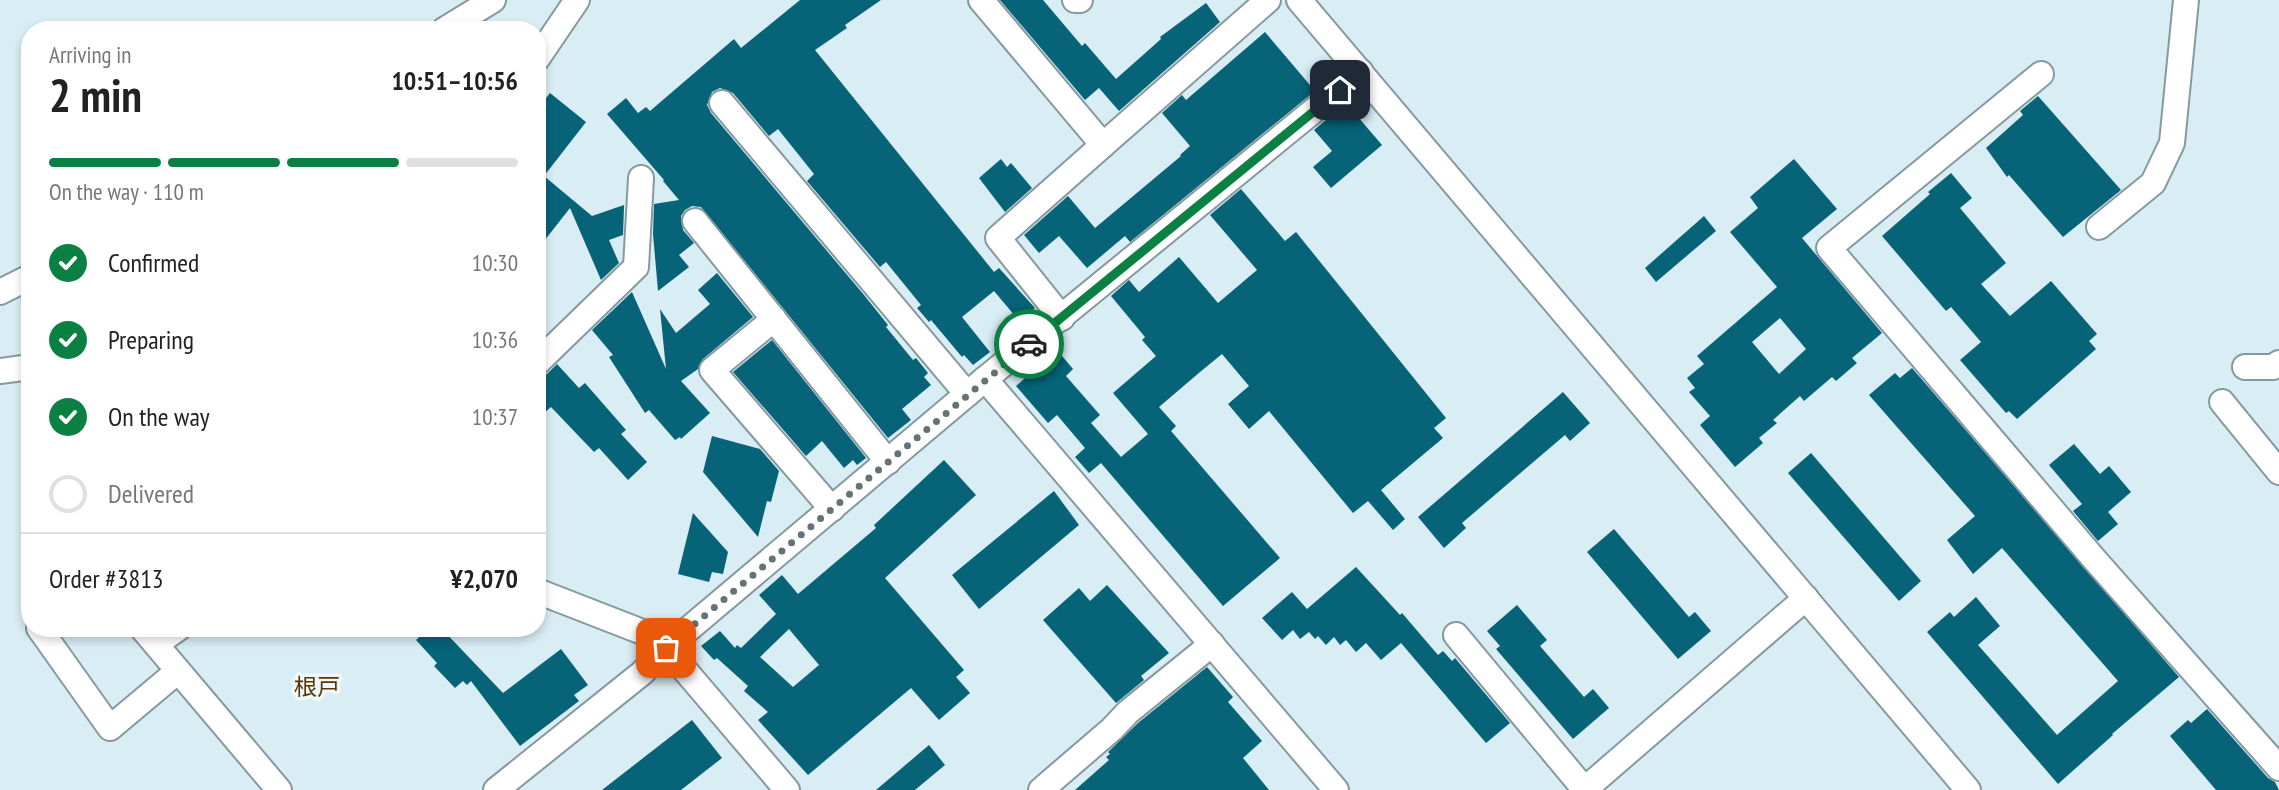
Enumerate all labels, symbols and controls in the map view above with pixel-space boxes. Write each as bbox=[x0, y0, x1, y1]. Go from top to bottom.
text: Arriving in bbox=[49, 40, 131, 69]
pin bbox=[1310, 60, 1370, 120]
text: 10:51–10:56 bbox=[391, 64, 518, 97]
text: 2 min bbox=[49, 65, 142, 125]
icon: home bbox=[1321, 71, 1359, 109]
text: On the way · 110 m bbox=[49, 177, 204, 206]
icon: check bbox=[49, 244, 87, 282]
text: Confirmed bbox=[108, 246, 199, 279]
text: 10:30 bbox=[472, 248, 518, 277]
courier bbox=[994, 309, 1064, 379]
icon: check bbox=[49, 321, 87, 359]
text: Preparing bbox=[108, 323, 194, 356]
text: 10:36 bbox=[472, 325, 518, 354]
icon: car bbox=[1010, 325, 1048, 363]
icon: check bbox=[49, 398, 87, 436]
text: On the way bbox=[108, 400, 210, 433]
text: 10:37 bbox=[472, 402, 518, 431]
text: Delivered bbox=[108, 477, 194, 510]
text: Order #3813 bbox=[49, 562, 164, 595]
text: ¥2,070 bbox=[450, 562, 518, 595]
pin bbox=[636, 618, 696, 678]
icon: bag bbox=[647, 629, 685, 667]
district label: 根戸 bbox=[294, 672, 340, 701]

